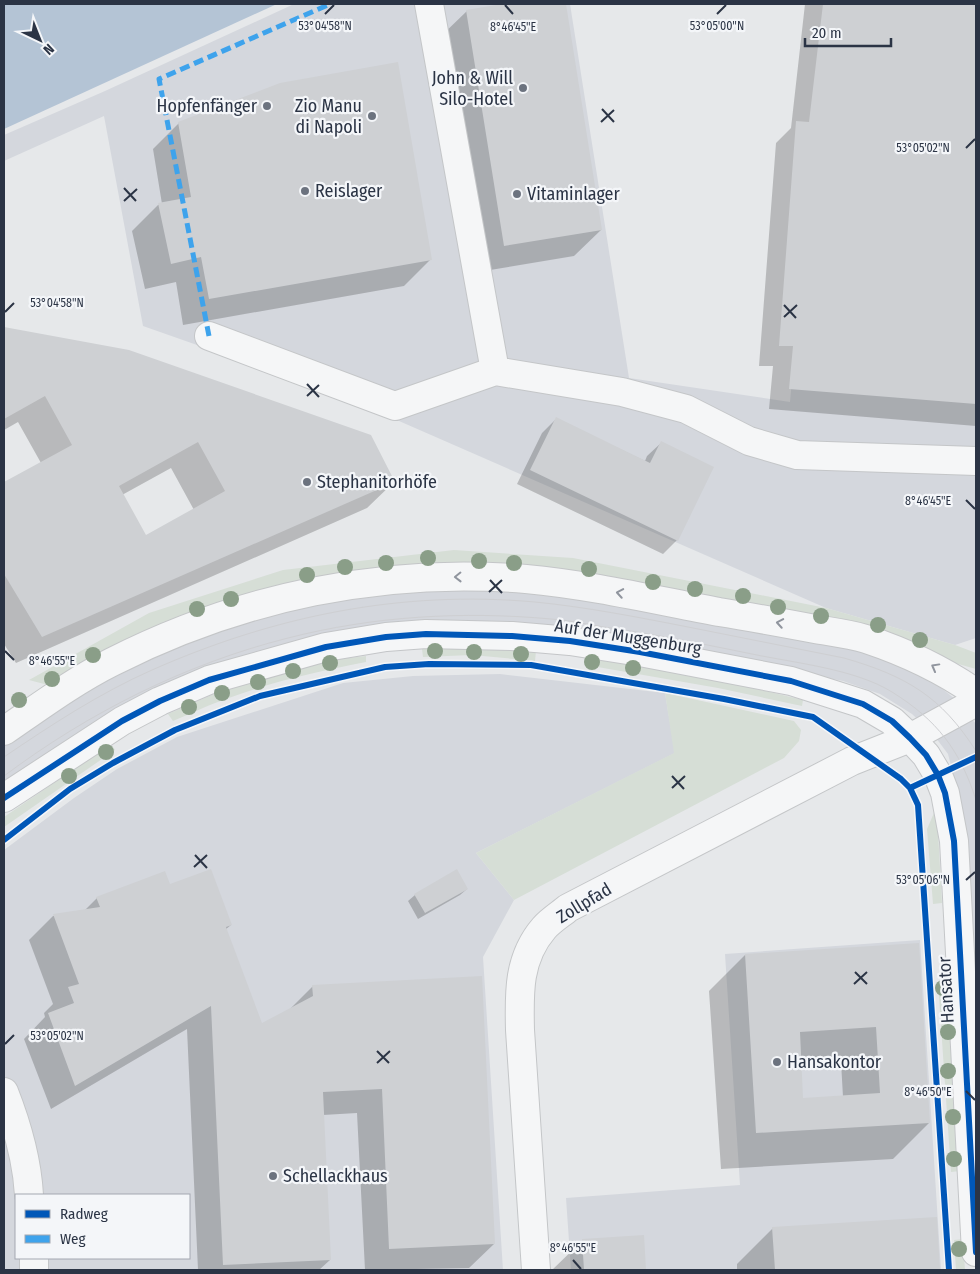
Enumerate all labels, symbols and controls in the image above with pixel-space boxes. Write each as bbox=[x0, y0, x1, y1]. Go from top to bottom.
north arrow bbox=[15, 15, 65, 65]
scale bar bbox=[805, 15, 891, 47]
text: 53°04'58"N bbox=[298, 19, 352, 33]
text: 53°05'00"N bbox=[690, 19, 744, 33]
text: 8°46'45"E bbox=[490, 20, 536, 34]
text: 20 m bbox=[812, 24, 842, 42]
text: N bbox=[40, 40, 57, 58]
place label: John & Will Silo-Hotel bbox=[432, 67, 513, 110]
marker: John & Will Silo-Hotel bbox=[517, 82, 529, 94]
place label: Hopfenfänger bbox=[157, 95, 258, 117]
place label: Zio Manu di Napoli bbox=[295, 95, 362, 138]
marker: Hopfenfänger bbox=[261, 100, 273, 112]
marker: Zio Manu di Napoli bbox=[366, 110, 378, 122]
text: 53°05'02"N bbox=[896, 141, 950, 155]
place label: Reislager bbox=[315, 180, 383, 202]
place label: Vitaminlager bbox=[527, 183, 621, 205]
marker: Reislager bbox=[299, 185, 311, 197]
marker: Vitaminlager bbox=[511, 188, 523, 200]
text: 53°04'58"N bbox=[30, 296, 84, 310]
place label: Stephanitorhöfe bbox=[317, 471, 437, 493]
marker: Stephanitorhöfe bbox=[301, 476, 313, 488]
text: 8°46'45"E bbox=[905, 494, 951, 508]
one-way arrow bbox=[454, 572, 462, 582]
one-way arrow bbox=[615, 589, 624, 599]
street label: Auf der Muggenburg bbox=[553, 615, 704, 660]
one-way arrow bbox=[775, 618, 784, 628]
text: 8°46'55"E bbox=[29, 654, 76, 668]
one-way arrow bbox=[931, 663, 940, 673]
text: 53°05'06"N bbox=[896, 873, 950, 887]
street label: Zollpfad bbox=[553, 878, 615, 928]
street label: Hansator bbox=[933, 955, 959, 1024]
text: 53°05'02"N bbox=[30, 1029, 84, 1043]
place label: Hansakontor bbox=[787, 1051, 882, 1073]
marker: Hansakontor bbox=[771, 1056, 783, 1068]
text: 8°46'50"E bbox=[904, 1085, 952, 1099]
place label: Schellackhaus bbox=[283, 1165, 388, 1187]
marker: Schellackhaus bbox=[267, 1170, 279, 1182]
legend bbox=[15, 1194, 190, 1259]
text: Radweg bbox=[60, 1205, 108, 1223]
text: Weg bbox=[60, 1230, 86, 1248]
text: 8°46'55"E bbox=[550, 1241, 597, 1255]

